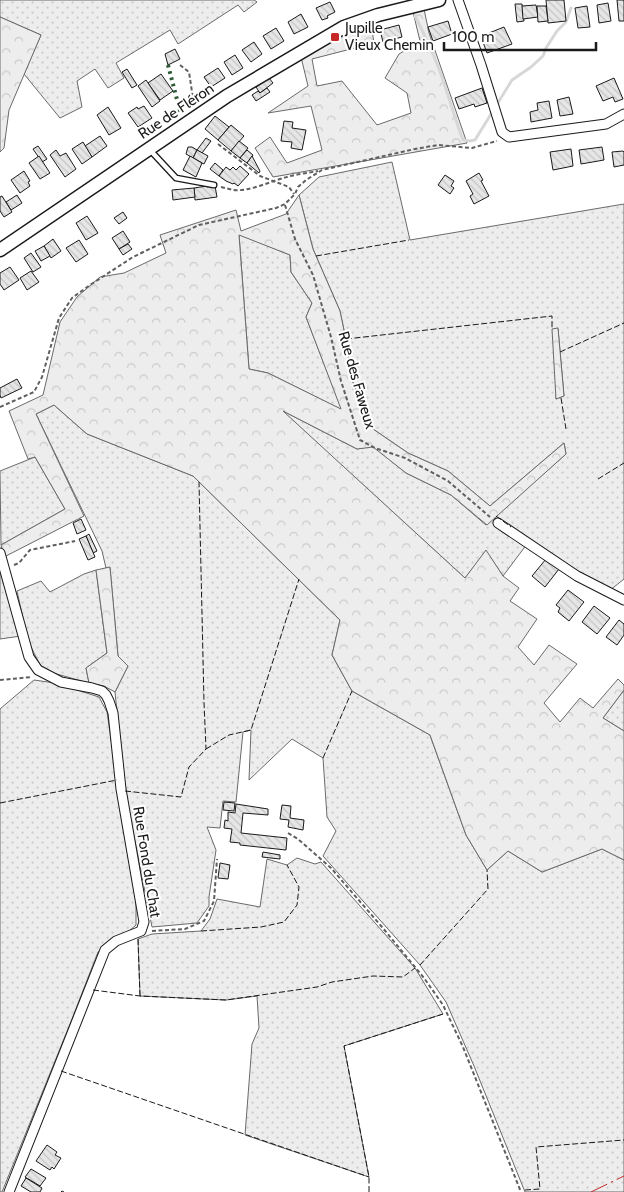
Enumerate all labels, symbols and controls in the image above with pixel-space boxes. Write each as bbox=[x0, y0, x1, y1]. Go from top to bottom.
place label: Jupille Vieux Chemin bbox=[344, 19, 434, 54]
scale bar bbox=[444, 20, 596, 52]
text: 100 m bbox=[452, 28, 494, 46]
marker: Jupille Vieux Chemin bbox=[329, 31, 341, 43]
street label: Rue de Fléron bbox=[135, 79, 217, 143]
street label: Rue des Faweux bbox=[334, 329, 380, 431]
street label: Rue Fond du Chat bbox=[129, 805, 165, 919]

